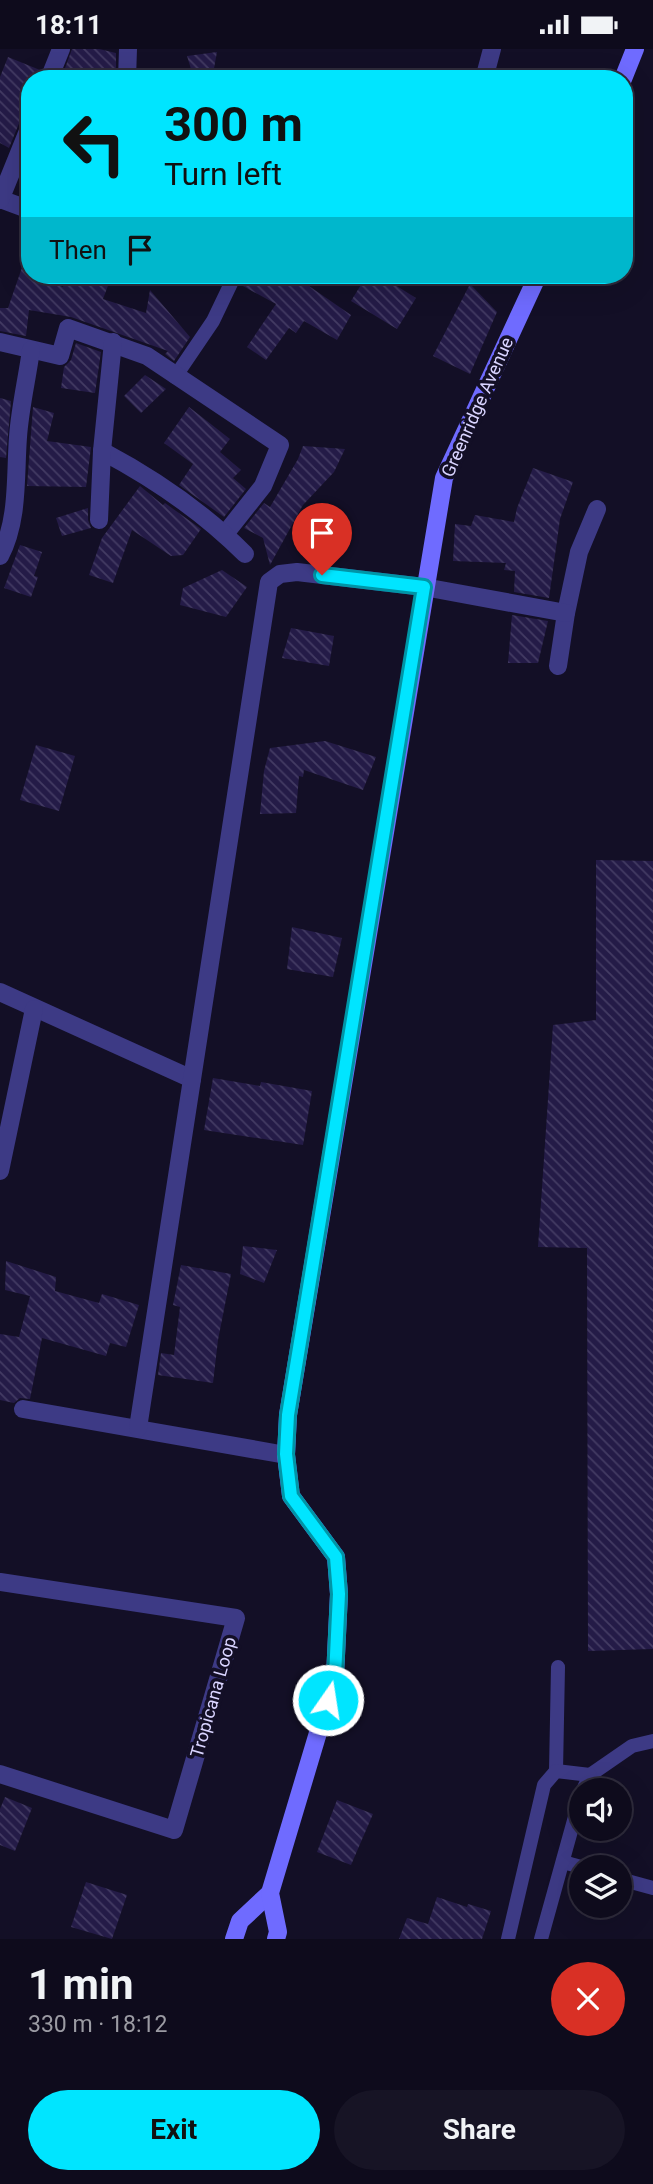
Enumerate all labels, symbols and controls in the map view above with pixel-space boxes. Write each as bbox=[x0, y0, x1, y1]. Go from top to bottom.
text: 18:11 bbox=[35, 10, 102, 40]
text: 300 m bbox=[164, 96, 303, 153]
icon: left bbox=[49, 98, 140, 189]
text: Turn left bbox=[164, 155, 282, 193]
icon: arrive bbox=[121, 231, 159, 269]
text: Then bbox=[49, 235, 107, 265]
street label: Greenridge Avenue bbox=[437, 334, 517, 480]
pin bbox=[292, 503, 352, 575]
icon: arrive bbox=[303, 514, 341, 552]
street label: Tropicana Loop bbox=[186, 1634, 240, 1760]
position arrow bbox=[291, 1663, 365, 1737]
map controls bbox=[569, 1778, 632, 1918]
button: sound bbox=[569, 1778, 632, 1841]
button: layers bbox=[569, 1855, 632, 1918]
text: 1 min bbox=[28, 1960, 134, 2009]
button: close bbox=[551, 1962, 625, 2036]
text: 330 m · 18:12 bbox=[28, 2011, 167, 2038]
button: Exit bbox=[28, 2090, 320, 2170]
button: Share bbox=[334, 2090, 625, 2170]

